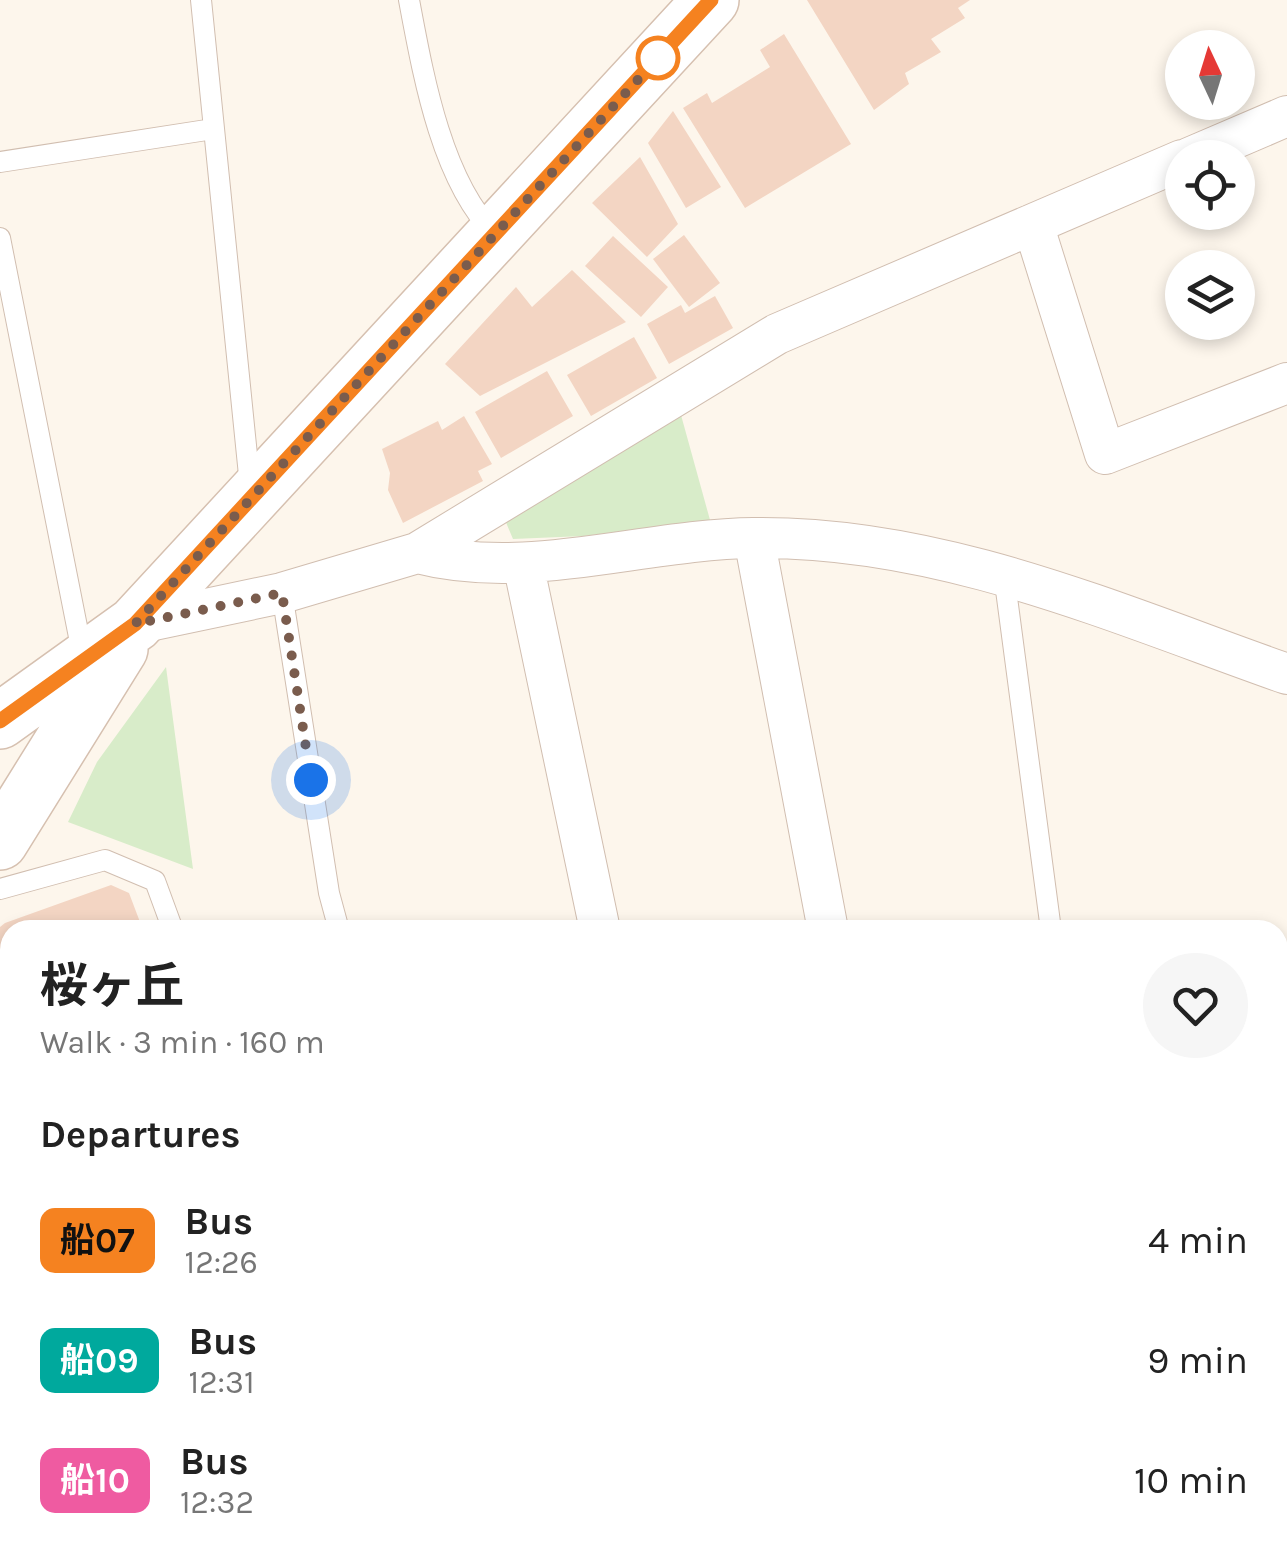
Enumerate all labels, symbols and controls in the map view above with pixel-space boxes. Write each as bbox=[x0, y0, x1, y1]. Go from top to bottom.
north arrow bbox=[1165, 30, 1255, 120]
map controls bbox=[1165, 30, 1255, 340]
unlabelled marker bbox=[637, 37, 679, 79]
button: locate bbox=[1165, 140, 1255, 230]
button: layers bbox=[1165, 250, 1255, 340]
your location bbox=[286, 755, 336, 805]
button: heart bbox=[1143, 953, 1248, 1058]
text: 桜ヶ丘 bbox=[40, 958, 184, 1014]
text: Walk · 3 min · 160 m bbox=[40, 1024, 325, 1061]
text: Departures bbox=[40, 1112, 240, 1157]
text: Bus bbox=[185, 1199, 253, 1244]
text: 4 min bbox=[1148, 1218, 1248, 1263]
text: 船07 bbox=[60, 1220, 135, 1261]
text: 12:26 bbox=[185, 1244, 258, 1281]
text: Bus bbox=[189, 1319, 257, 1364]
text: 9 min bbox=[1147, 1338, 1248, 1383]
text: 船09 bbox=[60, 1340, 139, 1381]
text: 12:31 bbox=[189, 1364, 254, 1401]
text: Bus bbox=[180, 1439, 249, 1484]
text: 10 min bbox=[1134, 1458, 1248, 1503]
text: 船10 bbox=[60, 1460, 130, 1501]
text: 12:32 bbox=[180, 1484, 254, 1521]

